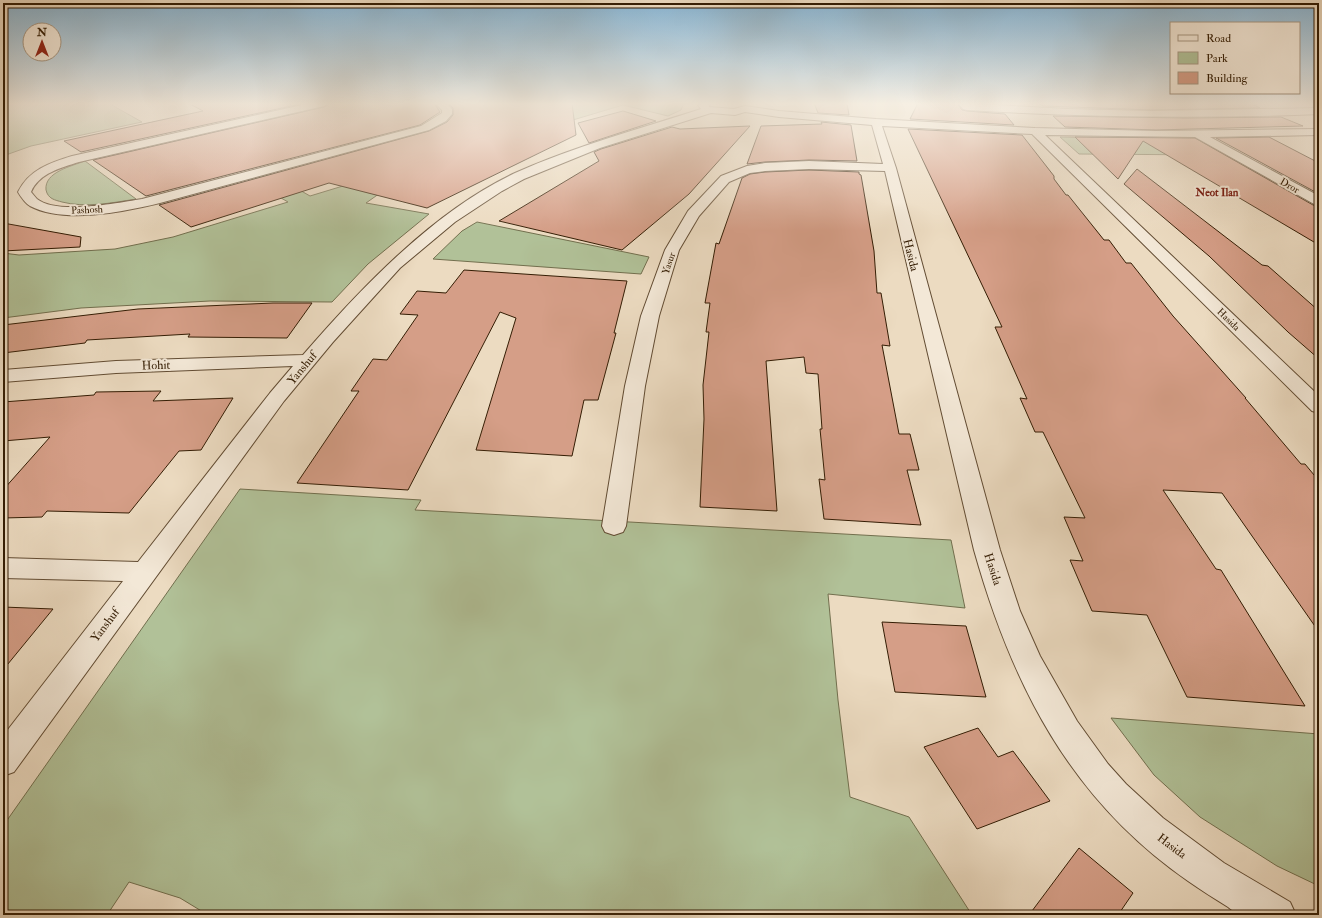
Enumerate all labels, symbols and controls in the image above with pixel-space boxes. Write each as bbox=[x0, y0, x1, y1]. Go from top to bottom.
north arrow bbox=[22, 22, 62, 62]
legend bbox=[1170, 22, 1300, 94]
text: N bbox=[36, 26, 48, 39]
text: Road bbox=[1206, 31, 1231, 46]
text: Park bbox=[1206, 51, 1228, 66]
text: Building bbox=[1206, 71, 1249, 86]
street label: Dror bbox=[1278, 176, 1302, 196]
district label: Neot Ilan bbox=[1195, 186, 1239, 199]
street label: Pashosh bbox=[71, 203, 104, 217]
street label: Hasida bbox=[899, 237, 922, 274]
street label: Yasur bbox=[660, 251, 678, 276]
street label: Hasida bbox=[1214, 306, 1243, 334]
street label: Yanshuf bbox=[284, 347, 322, 388]
street label: Hohit bbox=[141, 357, 171, 373]
street label: Hasida bbox=[980, 551, 1005, 588]
street label: Yanshuf bbox=[88, 604, 124, 645]
street label: Hasida bbox=[1154, 831, 1190, 863]

